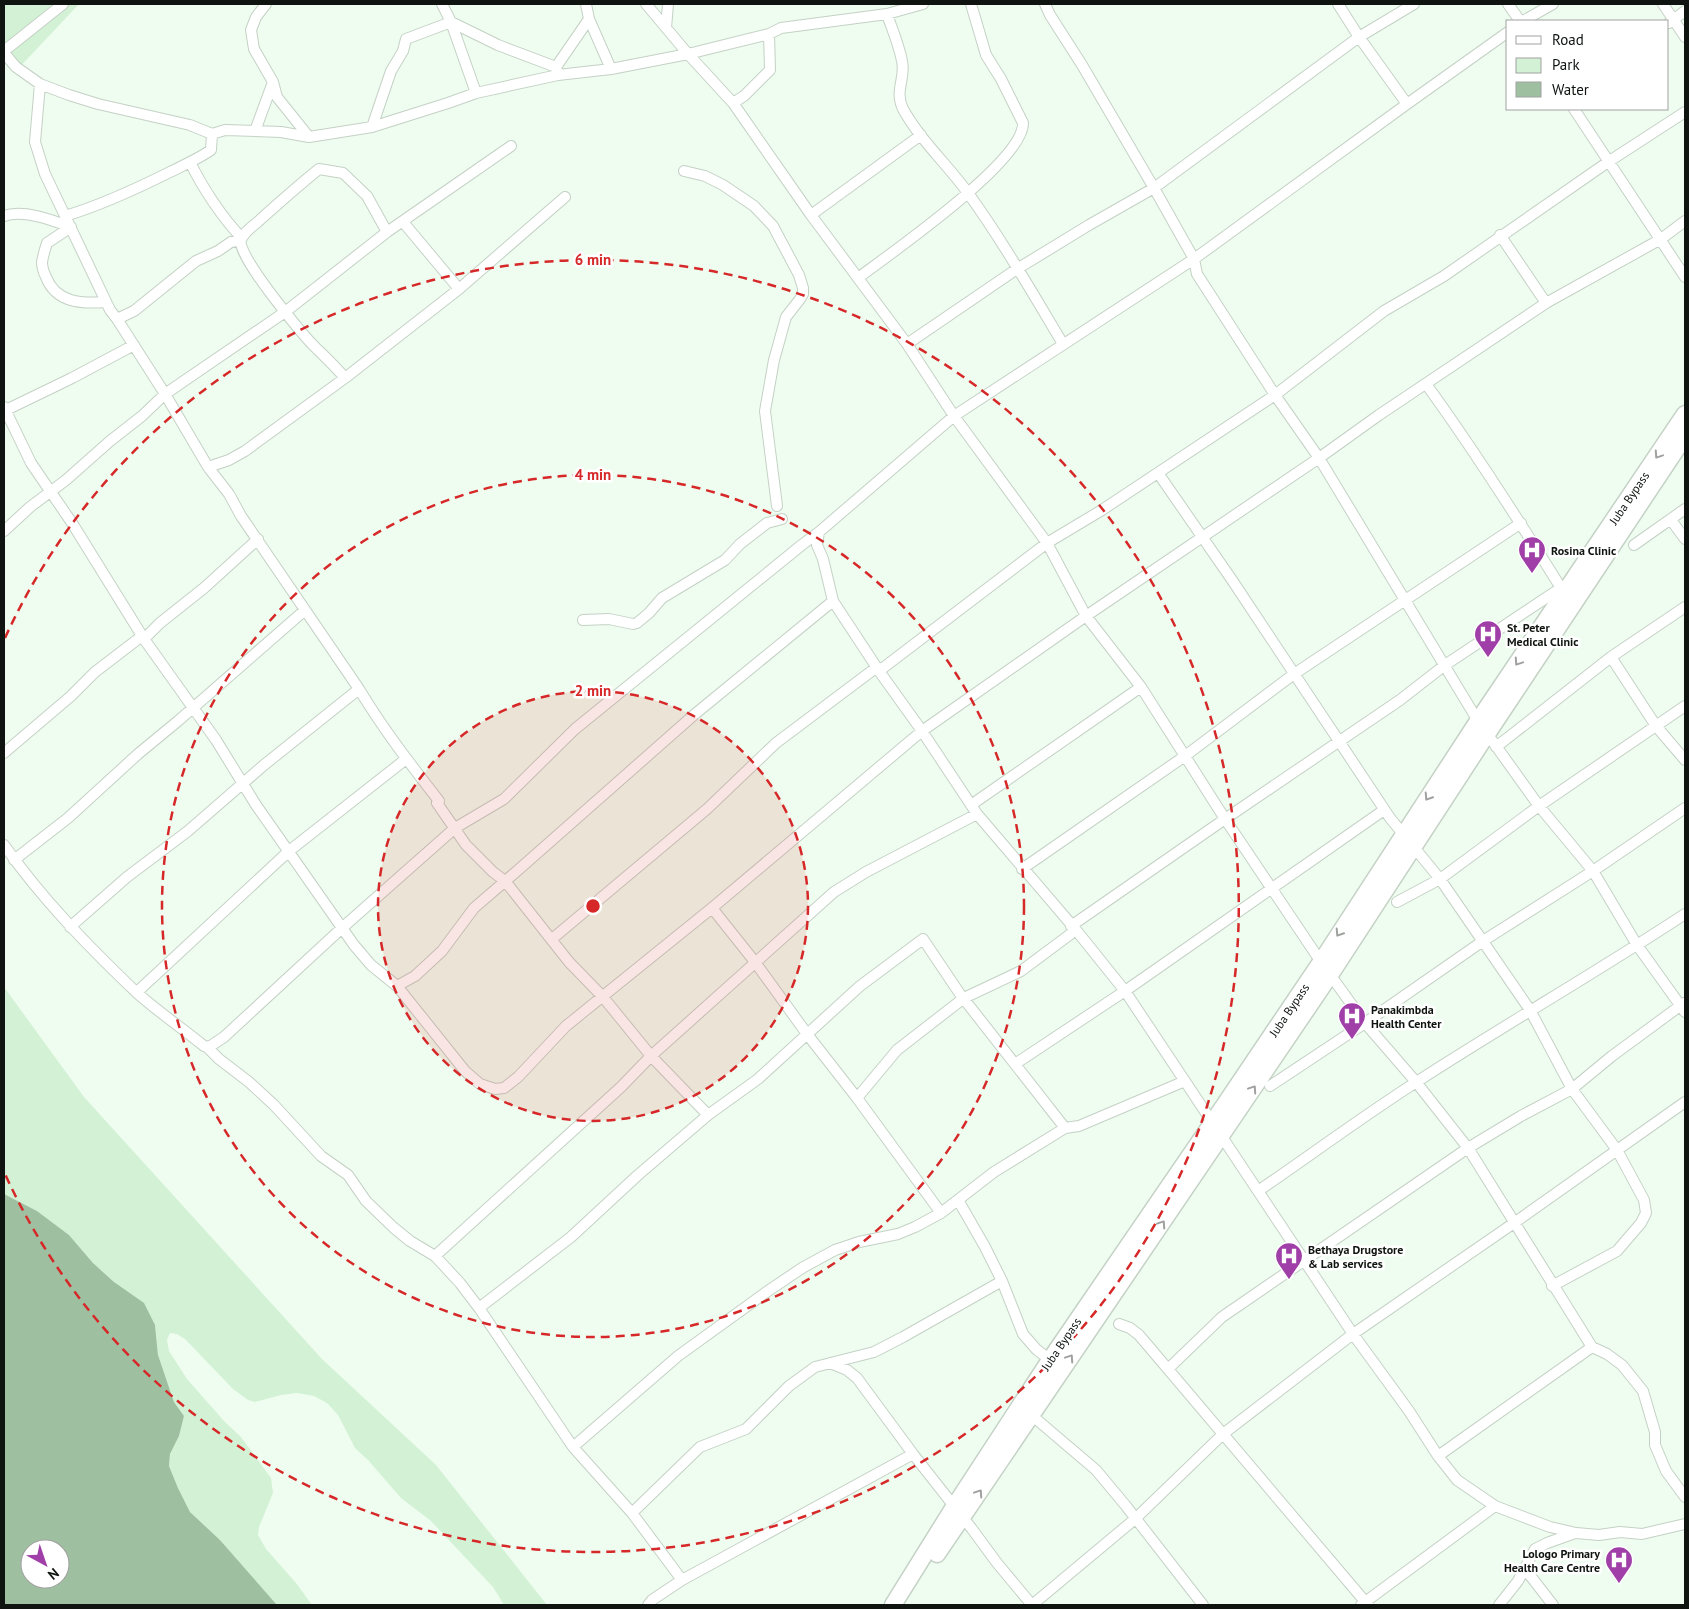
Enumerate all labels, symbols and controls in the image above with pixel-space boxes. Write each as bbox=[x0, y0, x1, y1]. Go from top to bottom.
legend bbox=[1506, 20, 1669, 110]
text: Road bbox=[1552, 30, 1584, 49]
text: Park bbox=[1552, 55, 1580, 74]
text: Water bbox=[1552, 80, 1589, 99]
text: 6 min bbox=[575, 250, 611, 269]
one-way arrow bbox=[1655, 449, 1664, 458]
text: 4 min bbox=[575, 465, 611, 484]
street label: Juba Bypass bbox=[1605, 469, 1652, 528]
hospital icon: Rosina Clinic bbox=[1517, 535, 1547, 574]
place label: Rosina Clinic bbox=[1551, 543, 1616, 558]
hospital icon: St. Peter Medical Clinic bbox=[1473, 619, 1503, 658]
place label: St. Peter Medical Clinic bbox=[1507, 620, 1578, 649]
one-way arrow bbox=[1515, 656, 1524, 666]
text: 2 min bbox=[575, 681, 611, 700]
one-way arrow bbox=[1425, 791, 1434, 801]
centre of rings bbox=[584, 897, 602, 915]
one-way arrow bbox=[1336, 928, 1345, 937]
street label: Juba Bypass bbox=[1265, 981, 1312, 1040]
hospital icon: Panakimbda Health Center bbox=[1337, 1001, 1367, 1040]
place label: Panakimbda Health Center bbox=[1371, 1002, 1442, 1031]
one-way arrow bbox=[1247, 1086, 1256, 1095]
one-way arrow bbox=[1156, 1220, 1165, 1230]
hospital icon: Bethaya Drugstore & Lab services bbox=[1274, 1241, 1304, 1280]
place label: Bethaya Drugstore & Lab services bbox=[1308, 1242, 1403, 1271]
street label: Juba Bypass bbox=[1037, 1315, 1084, 1374]
one-way arrow bbox=[1064, 1354, 1073, 1364]
one-way arrow bbox=[973, 1489, 982, 1498]
north arrow bbox=[20, 1539, 70, 1589]
hospital icon: Lologo Primary Health Care Centre bbox=[1604, 1545, 1634, 1584]
place label: Lologo Primary Health Care Centre bbox=[1504, 1546, 1600, 1575]
text: N bbox=[44, 1564, 63, 1584]

